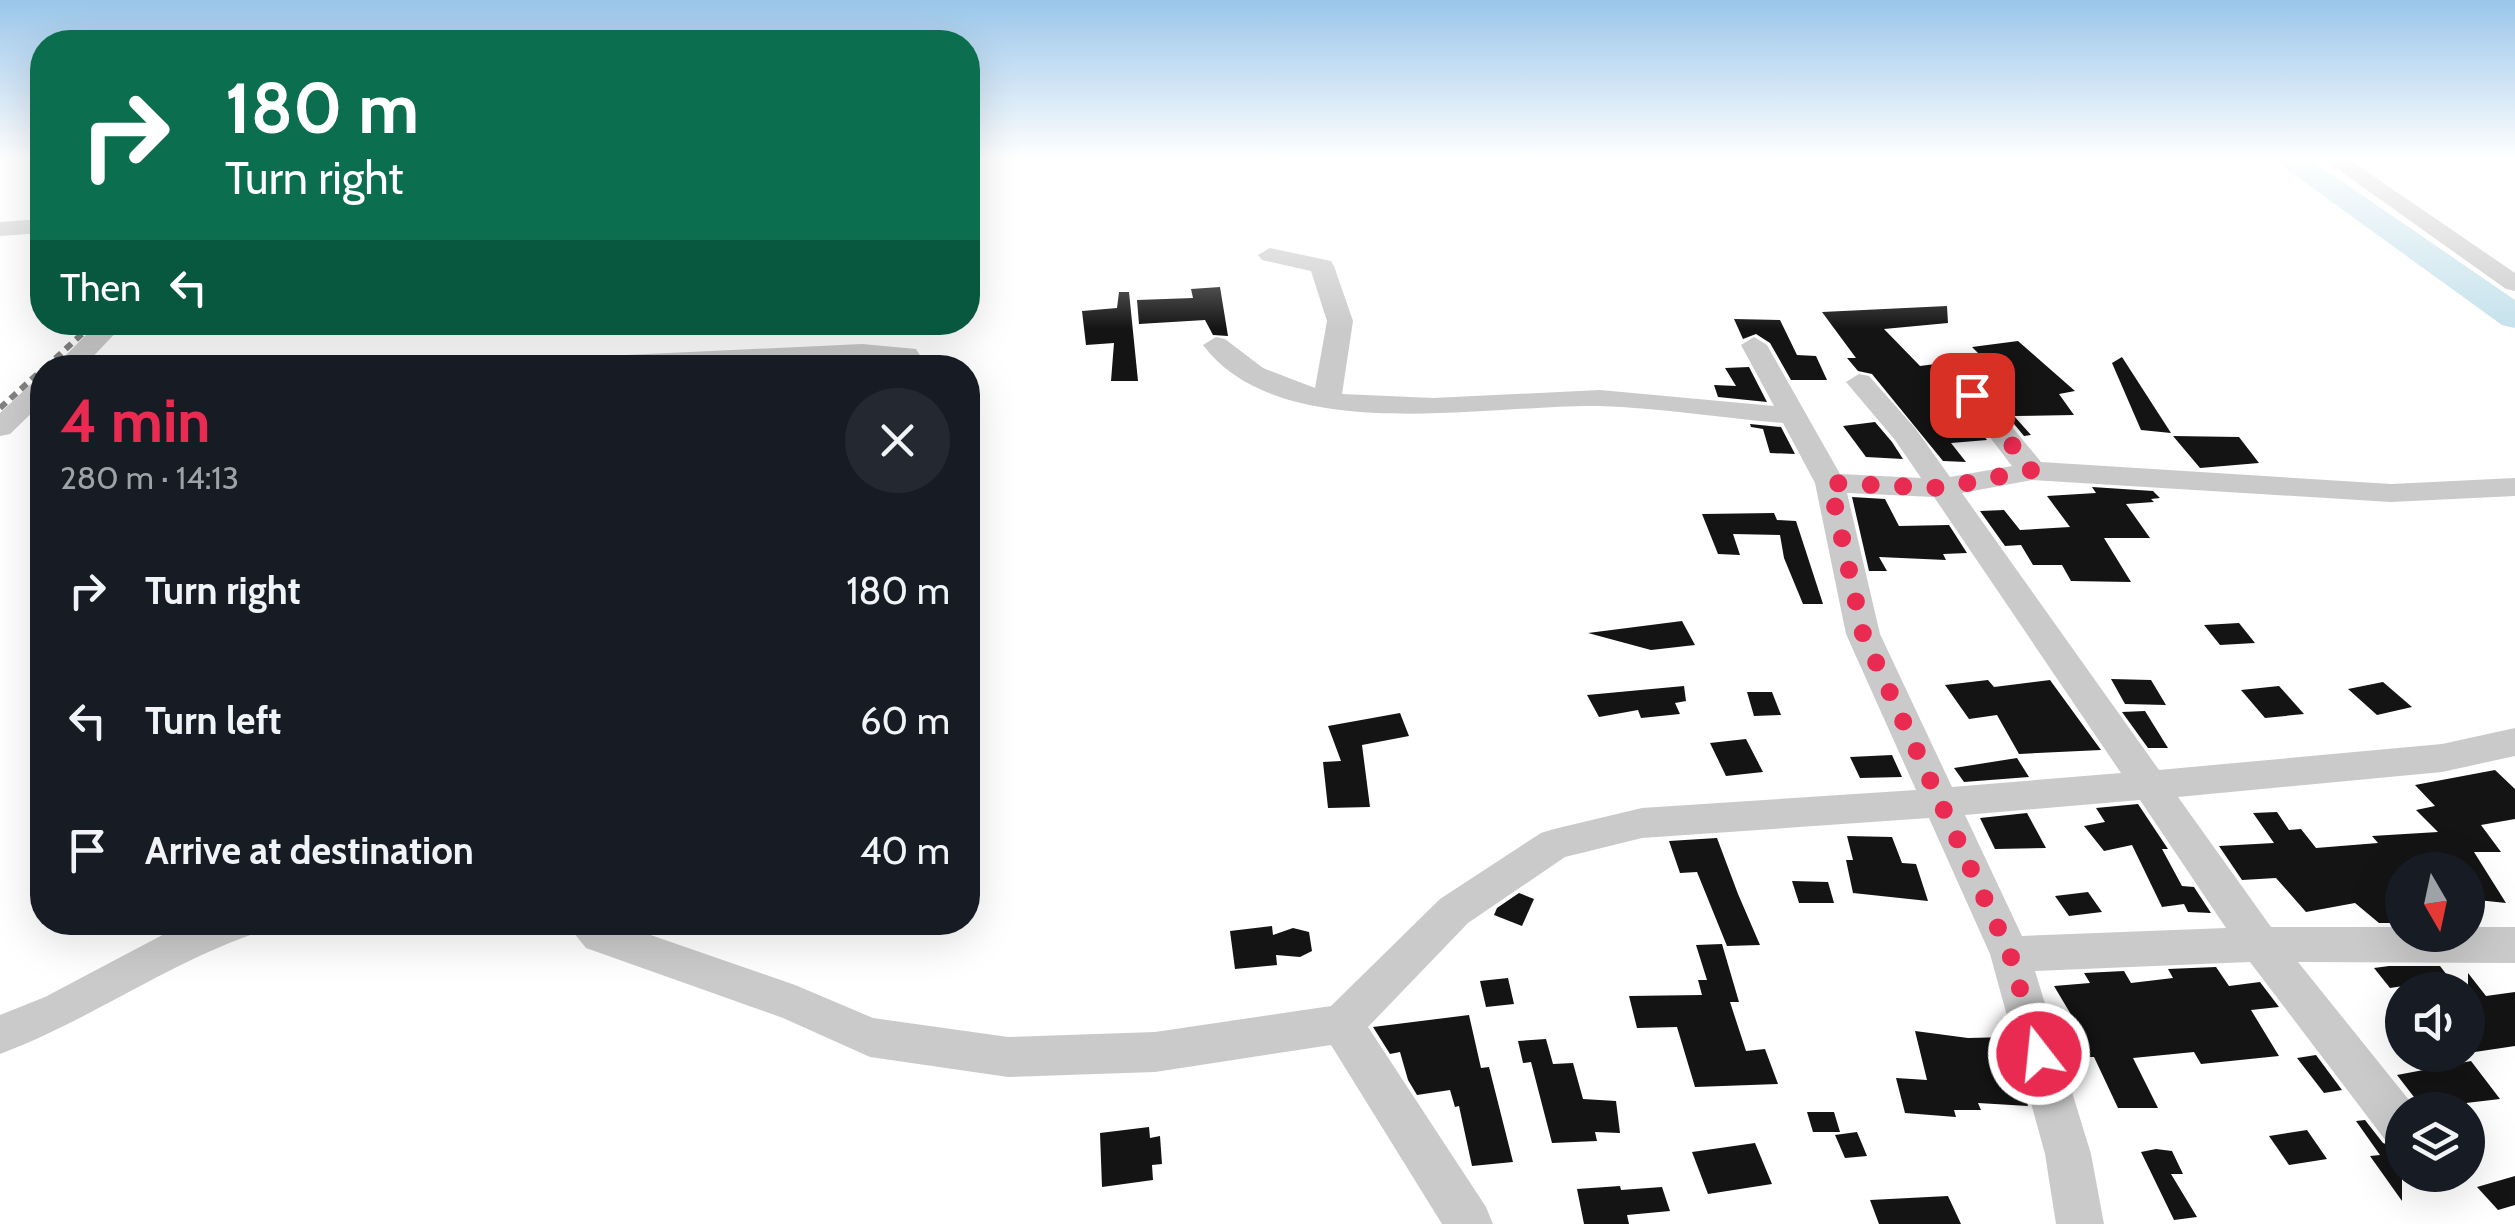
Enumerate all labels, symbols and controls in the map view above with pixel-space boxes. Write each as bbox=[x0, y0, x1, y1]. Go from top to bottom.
text: 180 m bbox=[225, 65, 419, 151]
icon: right bbox=[60, 70, 190, 200]
text: Turn right bbox=[225, 151, 404, 205]
icon: left bbox=[161, 260, 216, 315]
text: Then bbox=[60, 264, 141, 311]
pin bbox=[1930, 353, 2015, 438]
icon: arrive bbox=[1945, 368, 2000, 423]
text: 4 min bbox=[60, 384, 210, 457]
button: close bbox=[845, 388, 950, 493]
text: 280 m · 14:13 bbox=[60, 458, 239, 497]
icon: right bbox=[60, 563, 115, 618]
text: Turn right bbox=[145, 567, 301, 614]
text: 180 m bbox=[846, 567, 950, 614]
icon: left bbox=[60, 693, 115, 748]
text: Turn left bbox=[145, 697, 281, 744]
text: 60 m bbox=[860, 697, 950, 744]
icon: arrive bbox=[60, 823, 115, 878]
text: Arrive at destination bbox=[145, 827, 474, 874]
text: 40 m bbox=[860, 827, 950, 874]
north arrow bbox=[2385, 852, 2485, 952]
map controls bbox=[2385, 852, 2485, 1192]
button: sound bbox=[2385, 972, 2485, 1072]
position arrow bbox=[1987, 1002, 2091, 1106]
button: layers bbox=[2385, 1092, 2485, 1192]

